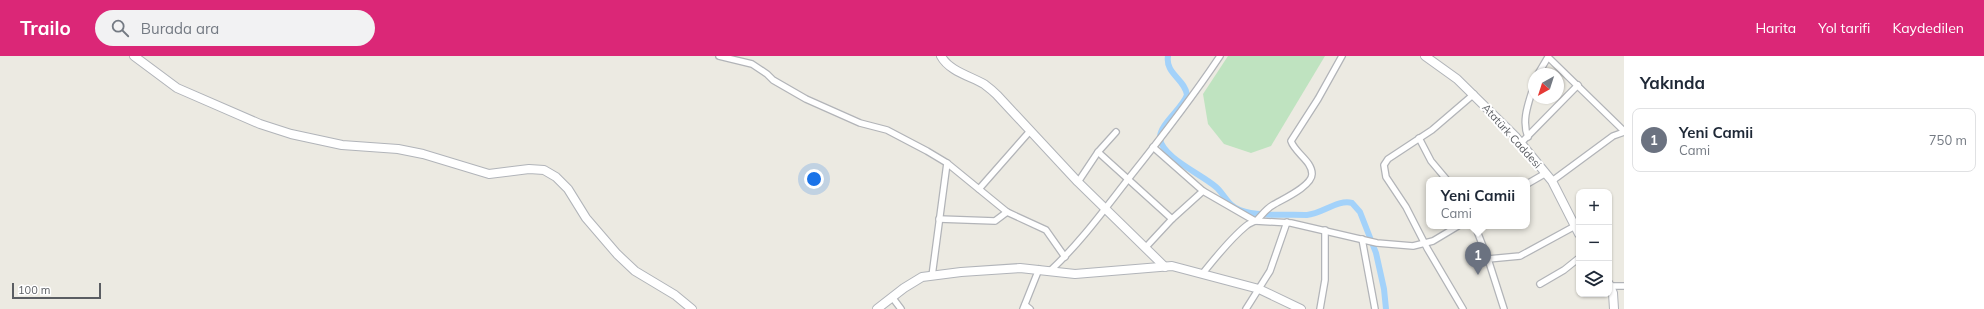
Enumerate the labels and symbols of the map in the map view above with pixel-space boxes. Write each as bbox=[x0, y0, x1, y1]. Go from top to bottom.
north arrow bbox=[1528, 68, 1564, 104]
street label: Atatürk Caddesi bbox=[1479, 101, 1545, 171]
your location bbox=[804, 169, 824, 189]
pin: 1 bbox=[1465, 242, 1491, 275]
scale bar bbox=[12, 281, 101, 300]

